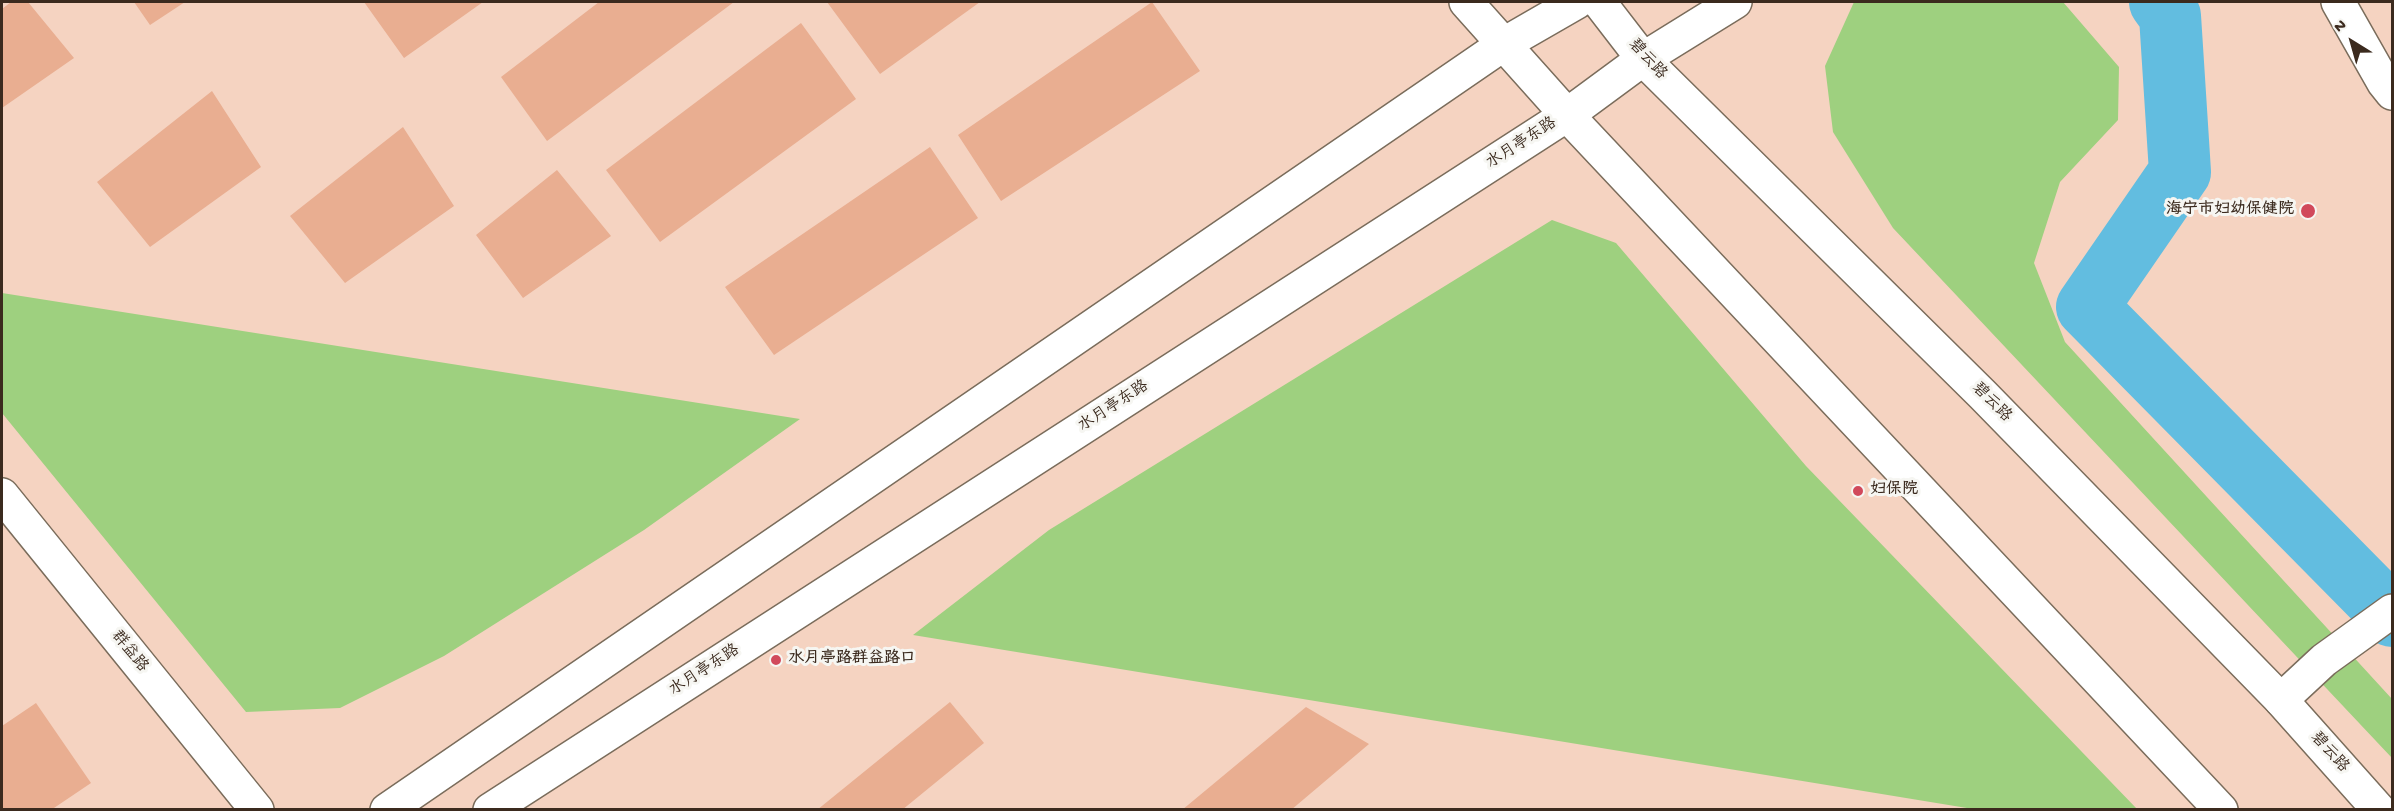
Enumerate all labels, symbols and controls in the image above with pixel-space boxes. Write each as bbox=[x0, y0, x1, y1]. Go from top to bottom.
north arrow bbox=[2322, 12, 2382, 72]
text: N bbox=[2331, 16, 2351, 38]
street label: 碧云路 bbox=[1624, 36, 1670, 84]
street label: 水月亭东路 bbox=[1483, 114, 1561, 174]
place label: 海宁市妇幼保健院 bbox=[2166, 201, 2294, 221]
marker: 海宁市妇幼保健院 bbox=[2299, 202, 2317, 220]
street label: 水月亭东路 bbox=[1075, 377, 1153, 437]
street label: 碧云路 bbox=[1967, 379, 2015, 427]
place label: 妇保院 bbox=[1870, 481, 1918, 501]
marker: 妇保院 bbox=[1851, 484, 1865, 498]
street label: 群益路 bbox=[106, 627, 152, 677]
street label: 水月亭东路 bbox=[666, 641, 744, 701]
place label: 水月亭路群益路口 bbox=[788, 650, 916, 670]
marker: 水月亭路群益路口 bbox=[769, 653, 783, 667]
street label: 碧云路 bbox=[2306, 729, 2352, 777]

